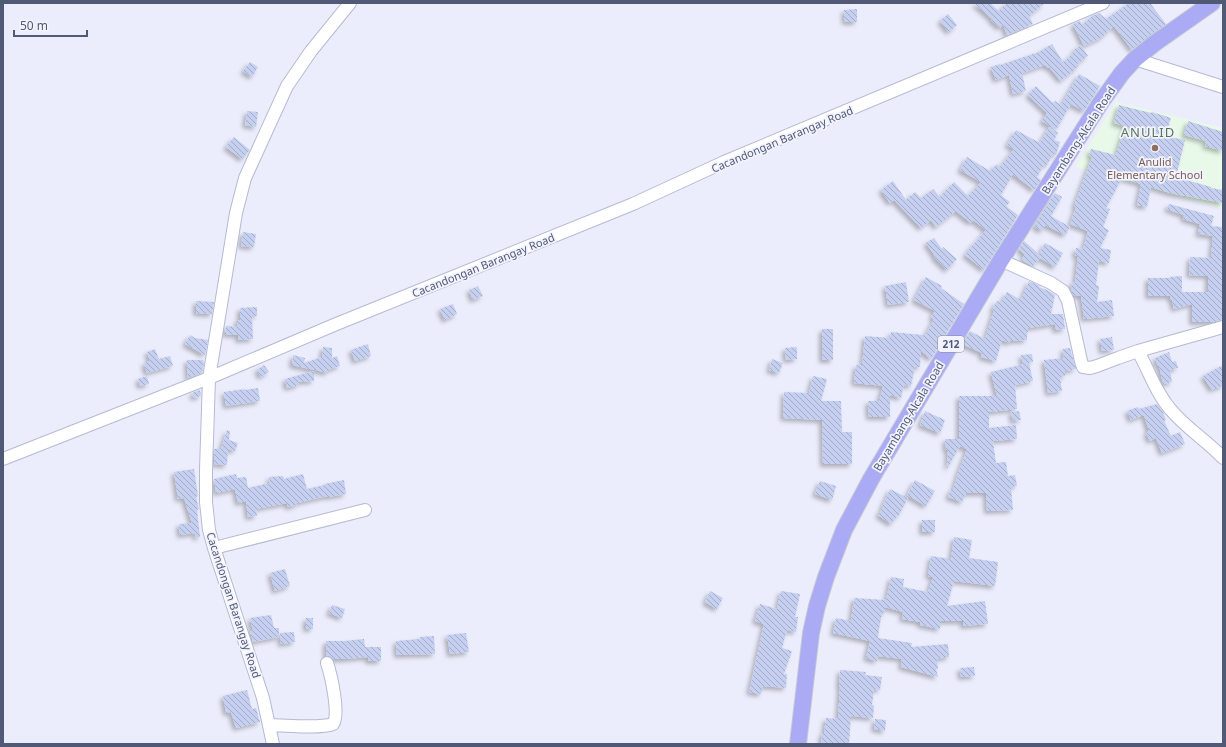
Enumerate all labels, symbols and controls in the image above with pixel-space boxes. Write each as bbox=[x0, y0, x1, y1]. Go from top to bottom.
scale bar bbox=[14, 12, 87, 38]
text: 50 m bbox=[20, 17, 48, 34]
street label: Bayambang-Alcala Road bbox=[1038, 83, 1118, 197]
street label: Cacandongan Barangay Road bbox=[709, 102, 855, 176]
district label: ANULID bbox=[1121, 123, 1175, 141]
marker: Anulid Elementary School bbox=[1150, 143, 1160, 153]
place label: Anulid Elementary School bbox=[1107, 154, 1203, 182]
street label: Cacandongan Barangay Road bbox=[409, 229, 557, 301]
road number: 212 bbox=[938, 336, 964, 352]
street label: Bayambang-Alcala Road bbox=[869, 359, 947, 473]
street label: Cacandongan Barangay Road bbox=[203, 530, 265, 680]

